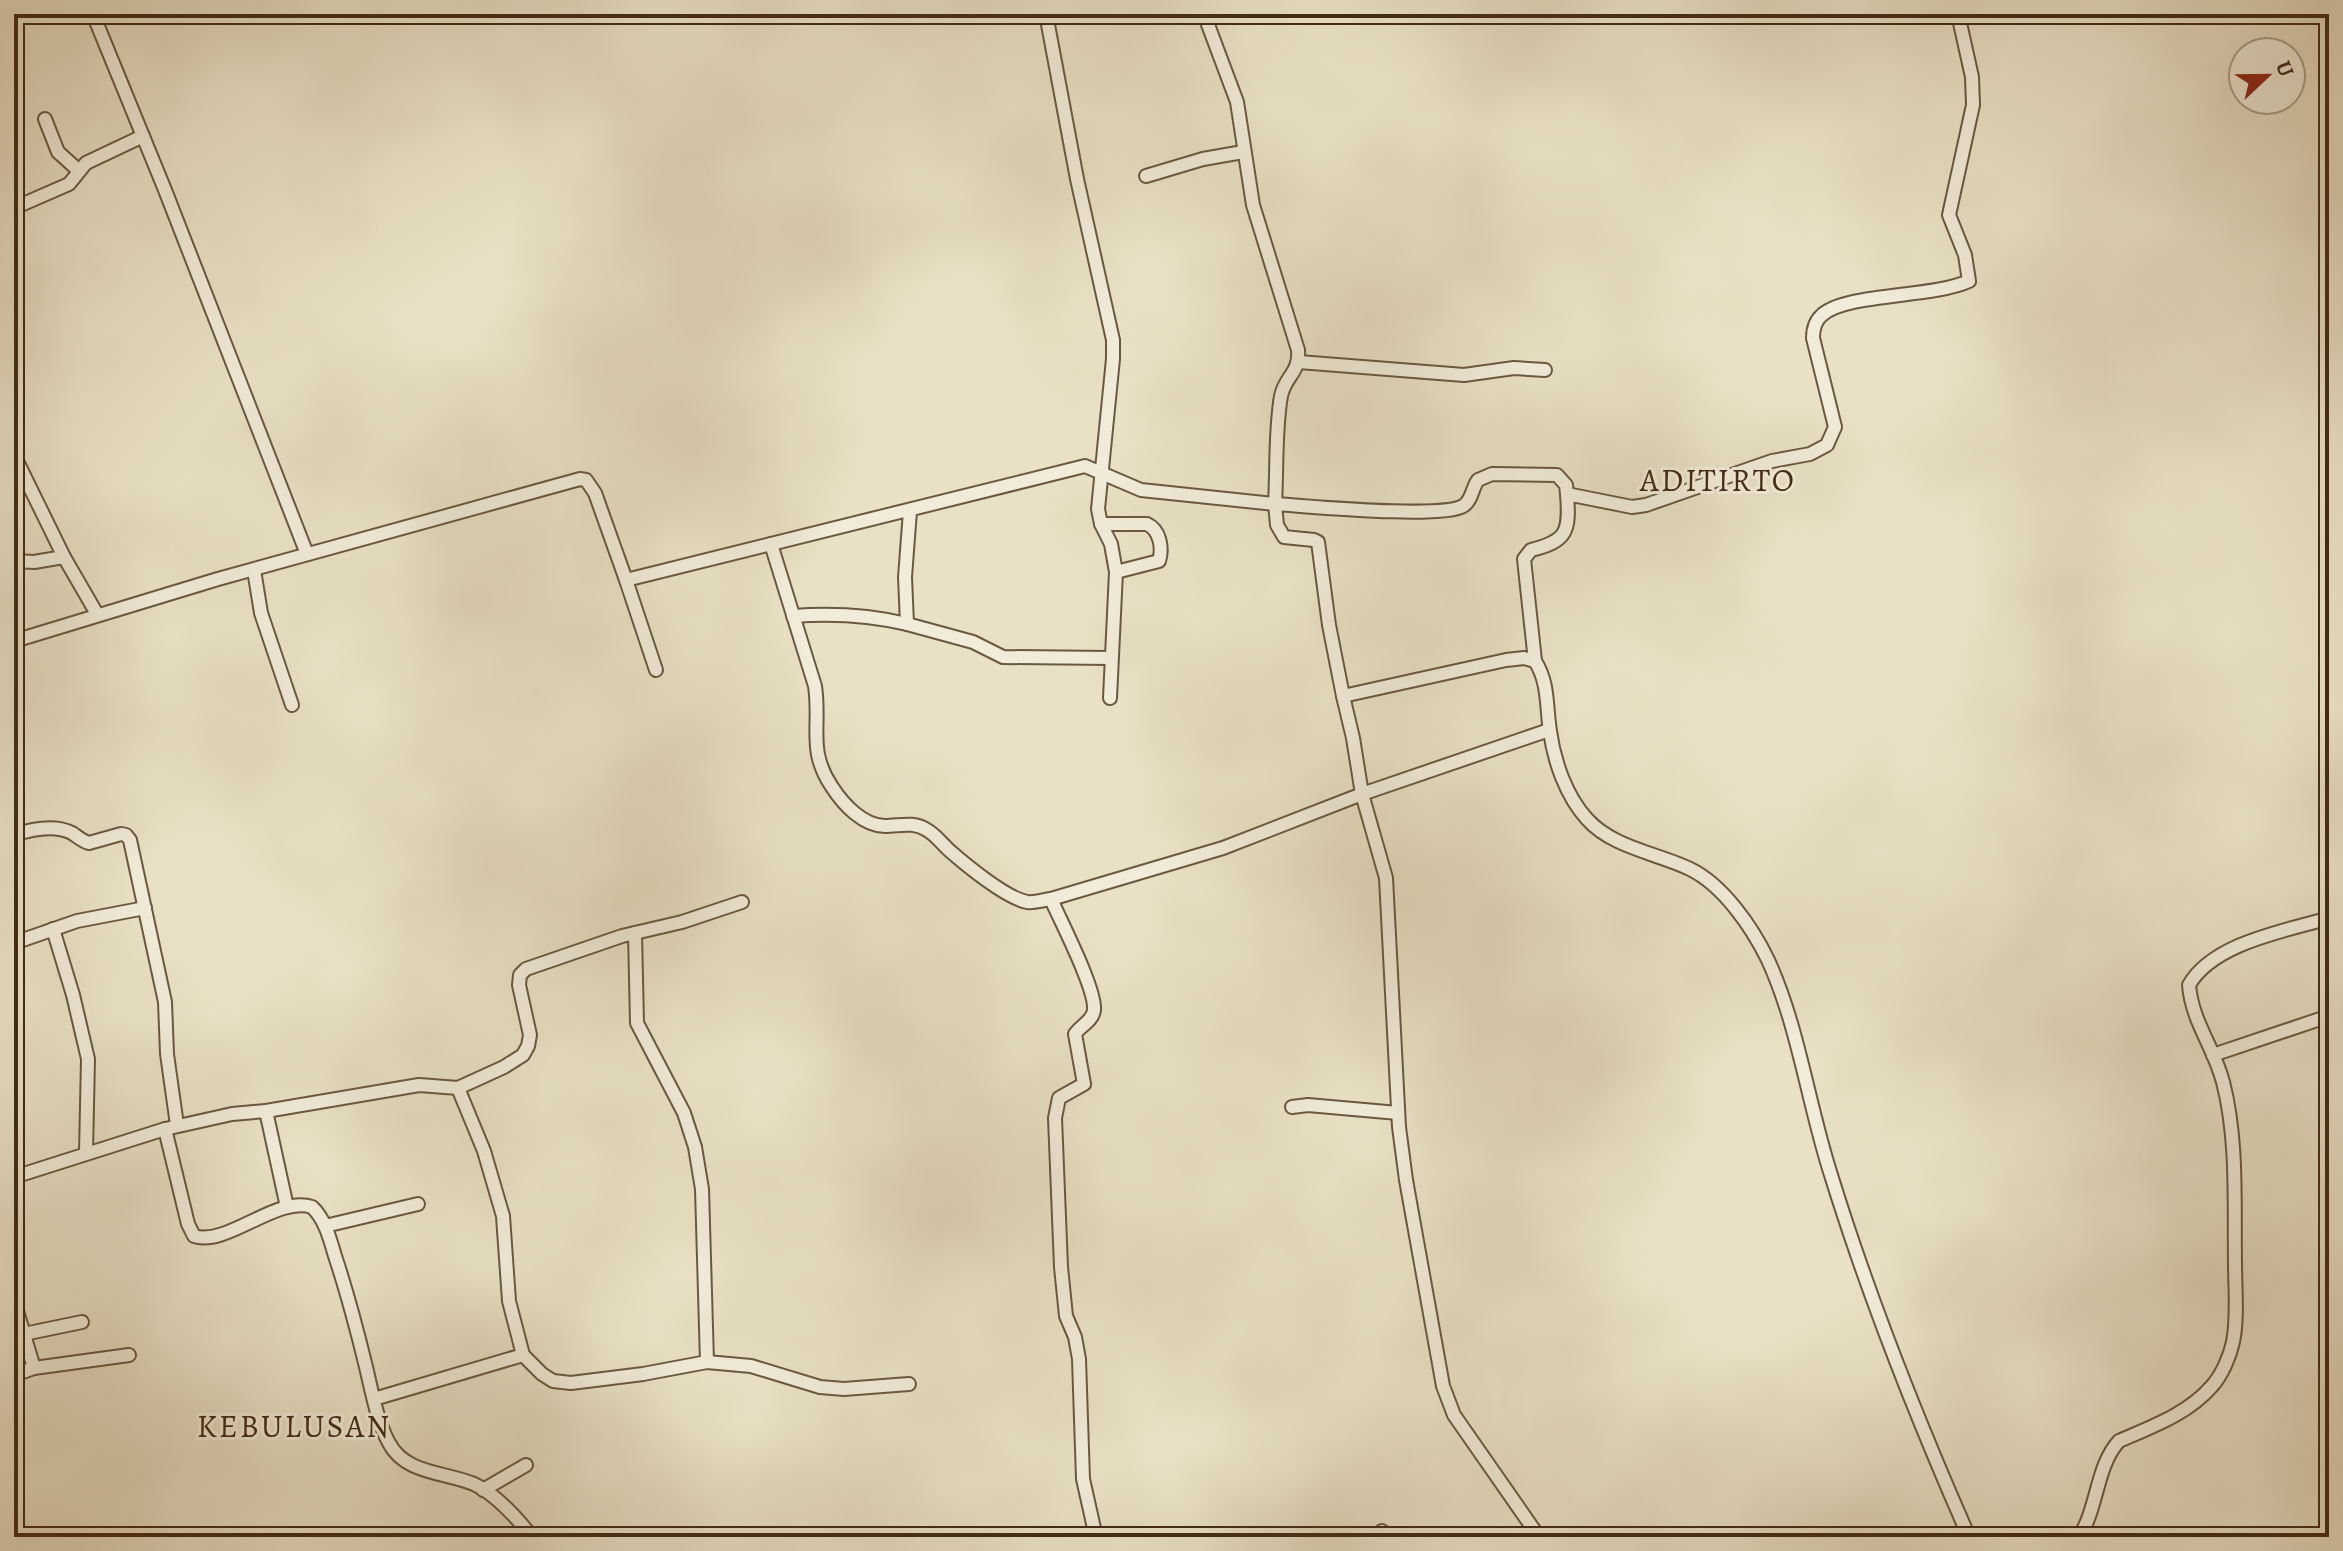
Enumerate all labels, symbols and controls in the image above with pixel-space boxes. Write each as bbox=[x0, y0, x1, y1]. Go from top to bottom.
north arrow bbox=[2227, 36, 2307, 116]
text: U bbox=[2268, 57, 2301, 82]
district label: ADITIRTO bbox=[1639, 458, 1796, 502]
district label: KEBULUSAN bbox=[197, 1404, 391, 1448]

